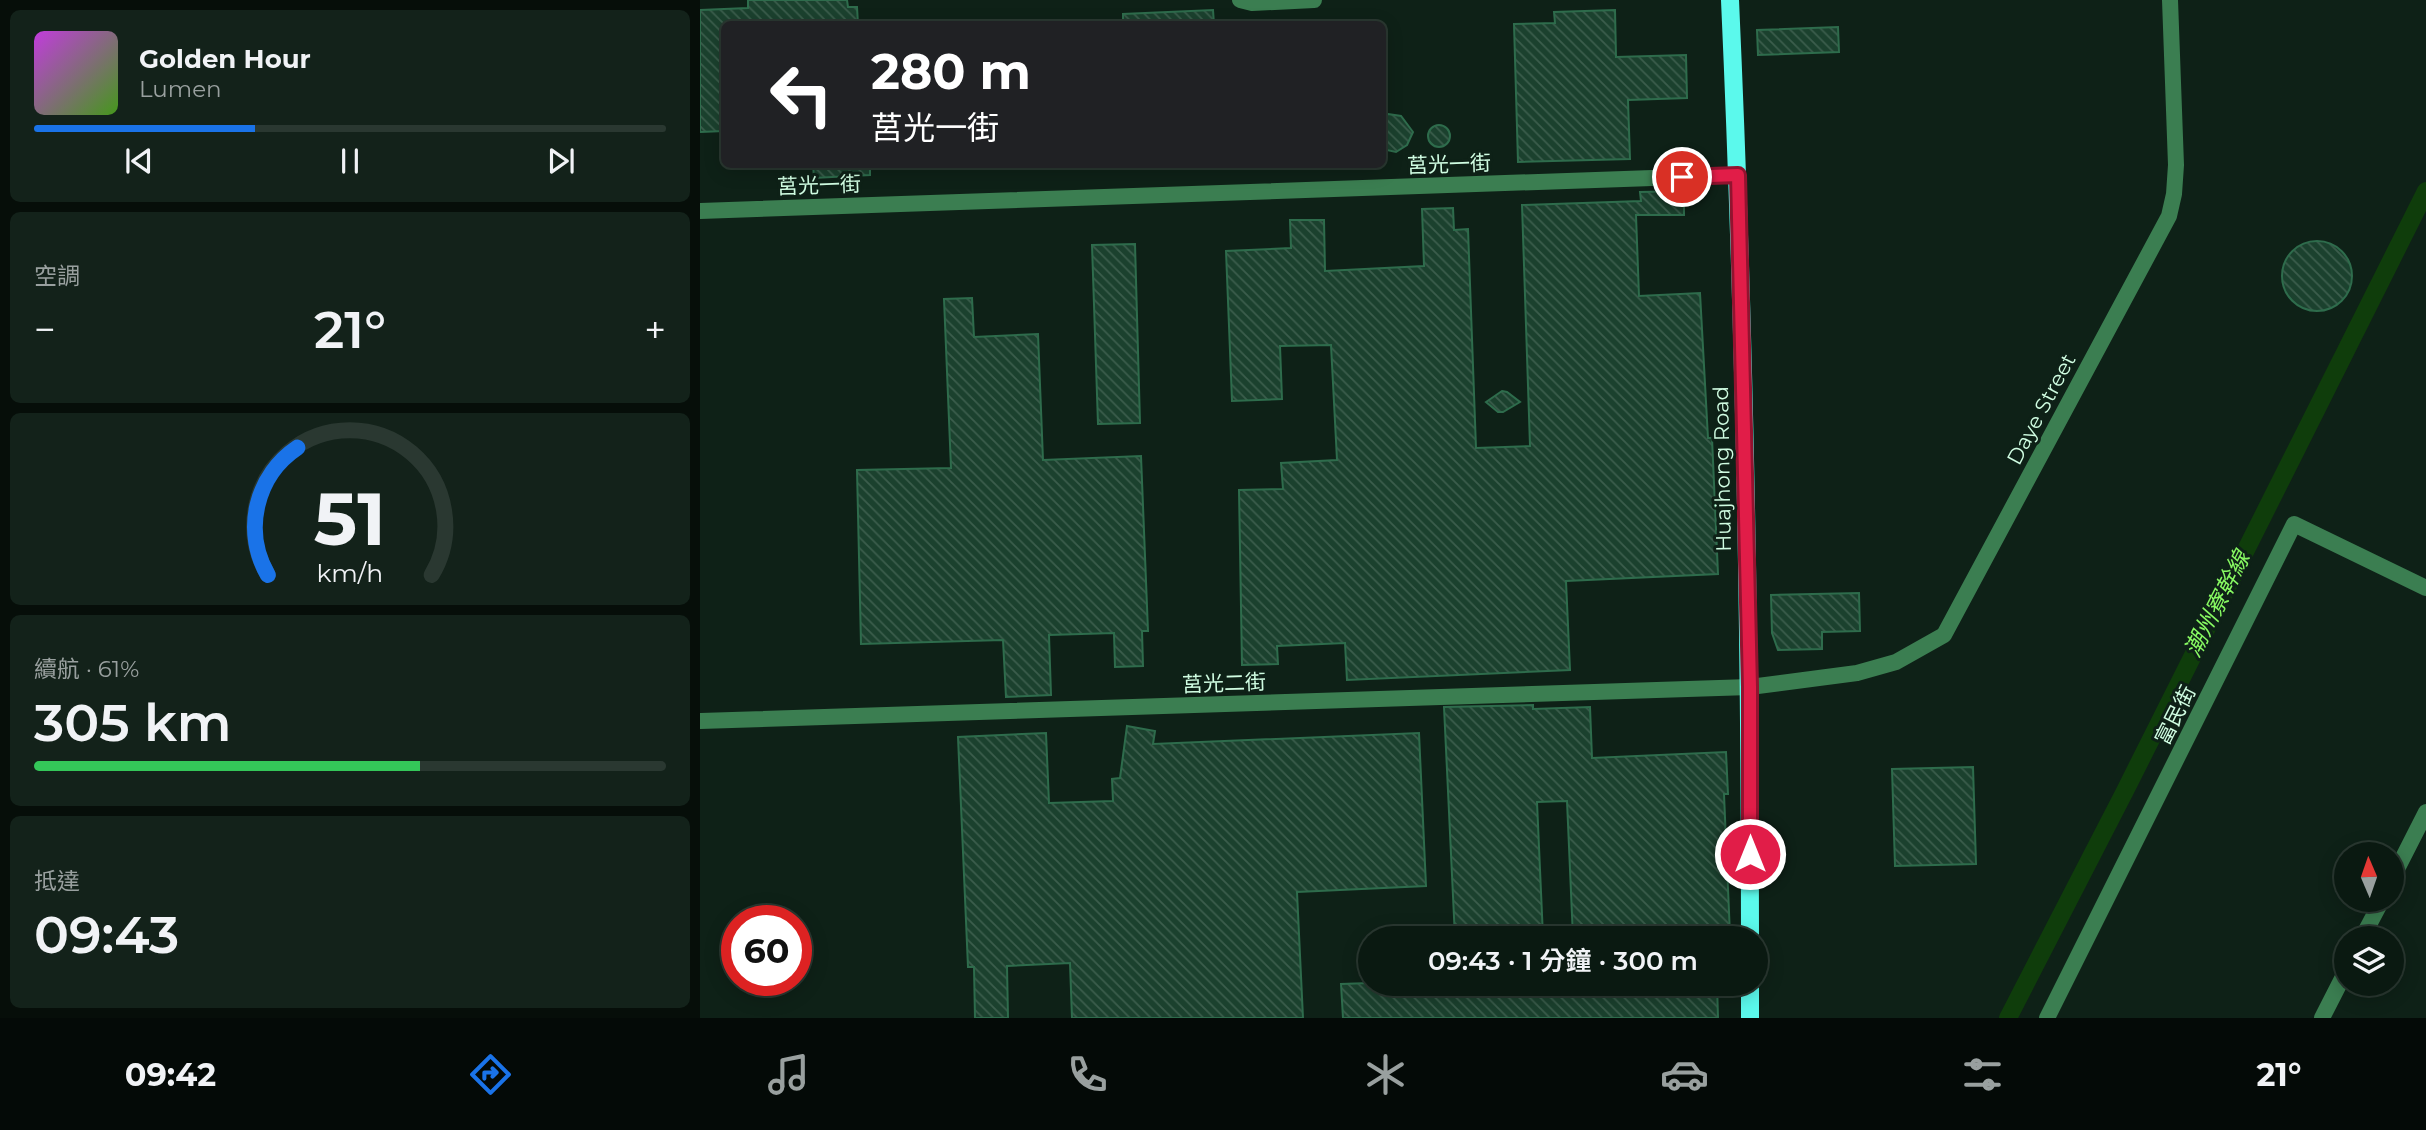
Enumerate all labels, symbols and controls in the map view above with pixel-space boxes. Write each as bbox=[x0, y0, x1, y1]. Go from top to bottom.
text: 280 m bbox=[871, 42, 1031, 101]
text: Golden Hour bbox=[139, 43, 311, 75]
icon: left bbox=[756, 49, 847, 140]
text: Lumen bbox=[139, 75, 222, 103]
text: 莒光一街 bbox=[871, 108, 999, 147]
icon: previous bbox=[120, 142, 158, 180]
icon: pause bbox=[331, 142, 369, 180]
icon: next bbox=[542, 142, 580, 180]
pin bbox=[1652, 147, 1712, 207]
street label: 莒光一街 bbox=[1407, 150, 1491, 178]
icon: arrive bbox=[1663, 158, 1701, 196]
street label: 莒光一街 bbox=[777, 171, 861, 199]
text: 空調 bbox=[34, 262, 80, 290]
text: 21° bbox=[314, 298, 386, 361]
text: − bbox=[34, 306, 56, 353]
text: + bbox=[644, 306, 666, 353]
street label: Daye Street bbox=[2001, 349, 2081, 469]
street label: Huajhong Road bbox=[1708, 386, 1736, 552]
text: 51 bbox=[314, 475, 386, 563]
water label: 潮州寮幹線 bbox=[2178, 544, 2257, 662]
text: km/h bbox=[317, 558, 383, 588]
text: 續航 · 61% bbox=[34, 655, 139, 683]
street label: 莒光二街 bbox=[1182, 669, 1266, 697]
street label: 富民街 bbox=[2150, 681, 2200, 749]
text: 305 km bbox=[34, 691, 232, 754]
position arrow bbox=[1713, 817, 1787, 891]
north arrow bbox=[2334, 842, 2404, 912]
map controls bbox=[2334, 842, 2404, 996]
text: 抵達 bbox=[34, 867, 80, 895]
text: 09:43 bbox=[34, 903, 179, 966]
speed limit sign: 60 bbox=[721, 905, 812, 996]
button: layers bbox=[2334, 926, 2404, 996]
text: 09:43 · 1 分鐘 · 300 m bbox=[1428, 945, 1698, 977]
icon: directions bbox=[466, 1050, 515, 1099]
icon: music bbox=[764, 1050, 813, 1099]
icon: phone bbox=[1063, 1050, 1112, 1099]
icon: climate bbox=[1361, 1050, 1410, 1099]
icon: car bbox=[1660, 1050, 1709, 1099]
icon: filters bbox=[1958, 1050, 2007, 1099]
text: 09:42 bbox=[125, 1055, 216, 1094]
text: 21° bbox=[2256, 1055, 2301, 1094]

